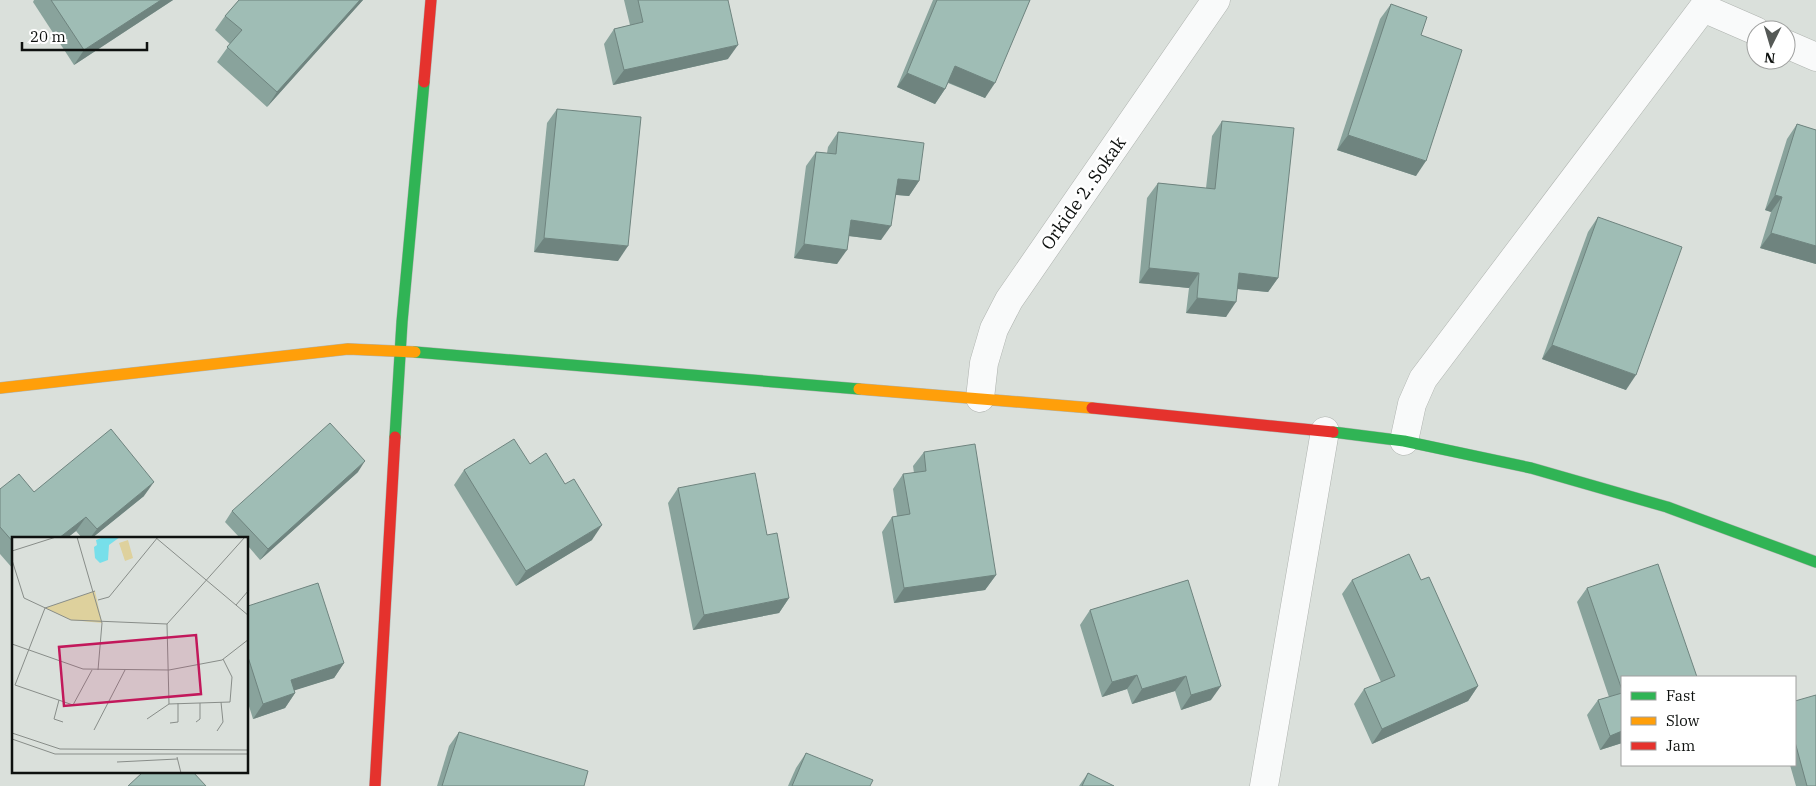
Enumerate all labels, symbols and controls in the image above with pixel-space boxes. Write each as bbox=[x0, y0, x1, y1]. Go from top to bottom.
scale bar bbox=[22, 20, 148, 52]
north arrow bbox=[1746, 20, 1796, 70]
text: 20 m bbox=[30, 27, 66, 46]
text: N bbox=[1764, 49, 1776, 67]
street label: Orkide 2. Sokak bbox=[1035, 131, 1131, 254]
inset map bbox=[12, 537, 249, 774]
legend bbox=[1621, 676, 1796, 766]
text: Fast bbox=[1666, 686, 1696, 705]
text: Slow bbox=[1666, 711, 1700, 730]
text: Jam bbox=[1666, 736, 1695, 755]

